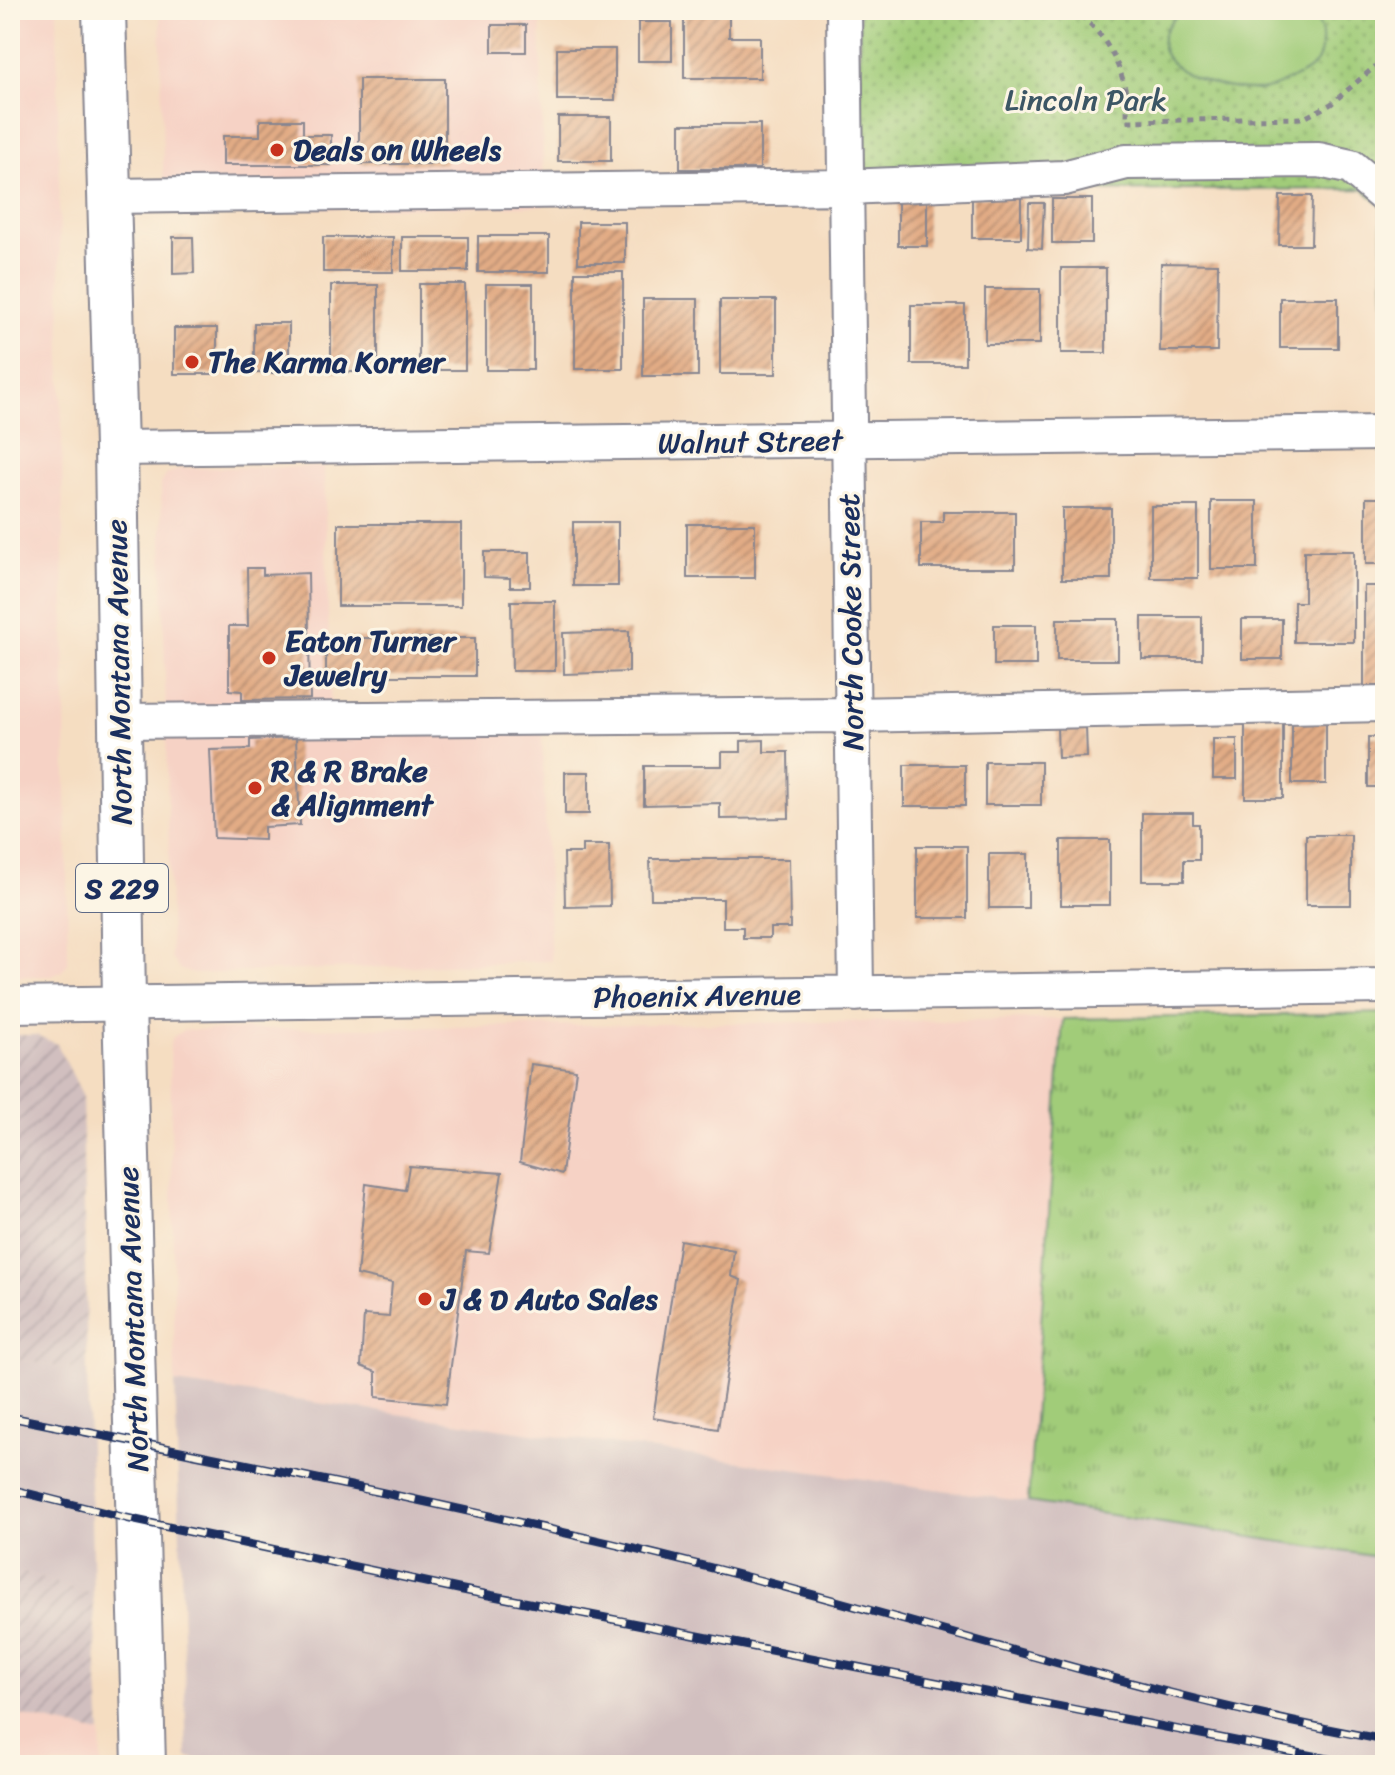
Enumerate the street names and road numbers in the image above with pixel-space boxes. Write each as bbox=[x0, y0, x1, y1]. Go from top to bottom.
street label: Walnut Street bbox=[657, 413, 845, 471]
street label: North Cooke Street bbox=[822, 493, 880, 751]
street label: North Montana Avenue bbox=[89, 519, 149, 825]
road number: S 229 bbox=[76, 864, 168, 912]
street label: Phoenix Avenue bbox=[593, 967, 801, 1025]
street label: North Montana Avenue bbox=[101, 1165, 165, 1473]

